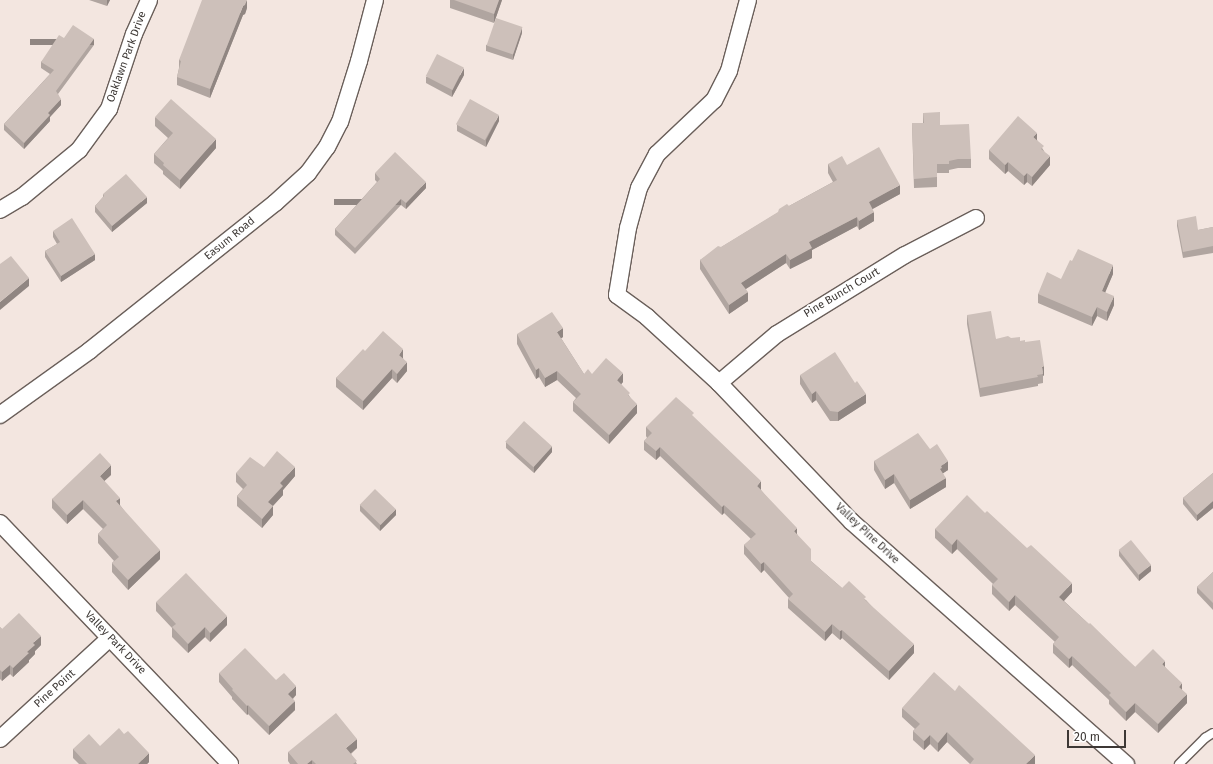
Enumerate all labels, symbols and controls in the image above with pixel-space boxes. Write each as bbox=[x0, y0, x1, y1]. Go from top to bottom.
street label: Oaklawn Park Drive bbox=[104, 10, 150, 104]
street label: Easum Road bbox=[202, 215, 258, 263]
street label: Pine Bunch Court bbox=[802, 265, 882, 321]
street label: Valley Pine Drive bbox=[832, 501, 902, 567]
street label: Valley Park Drive bbox=[82, 609, 148, 677]
street label: Pine Point bbox=[32, 667, 78, 711]
scale bar bbox=[1069, 722, 1128, 748]
text: 20 m bbox=[1074, 730, 1100, 744]

